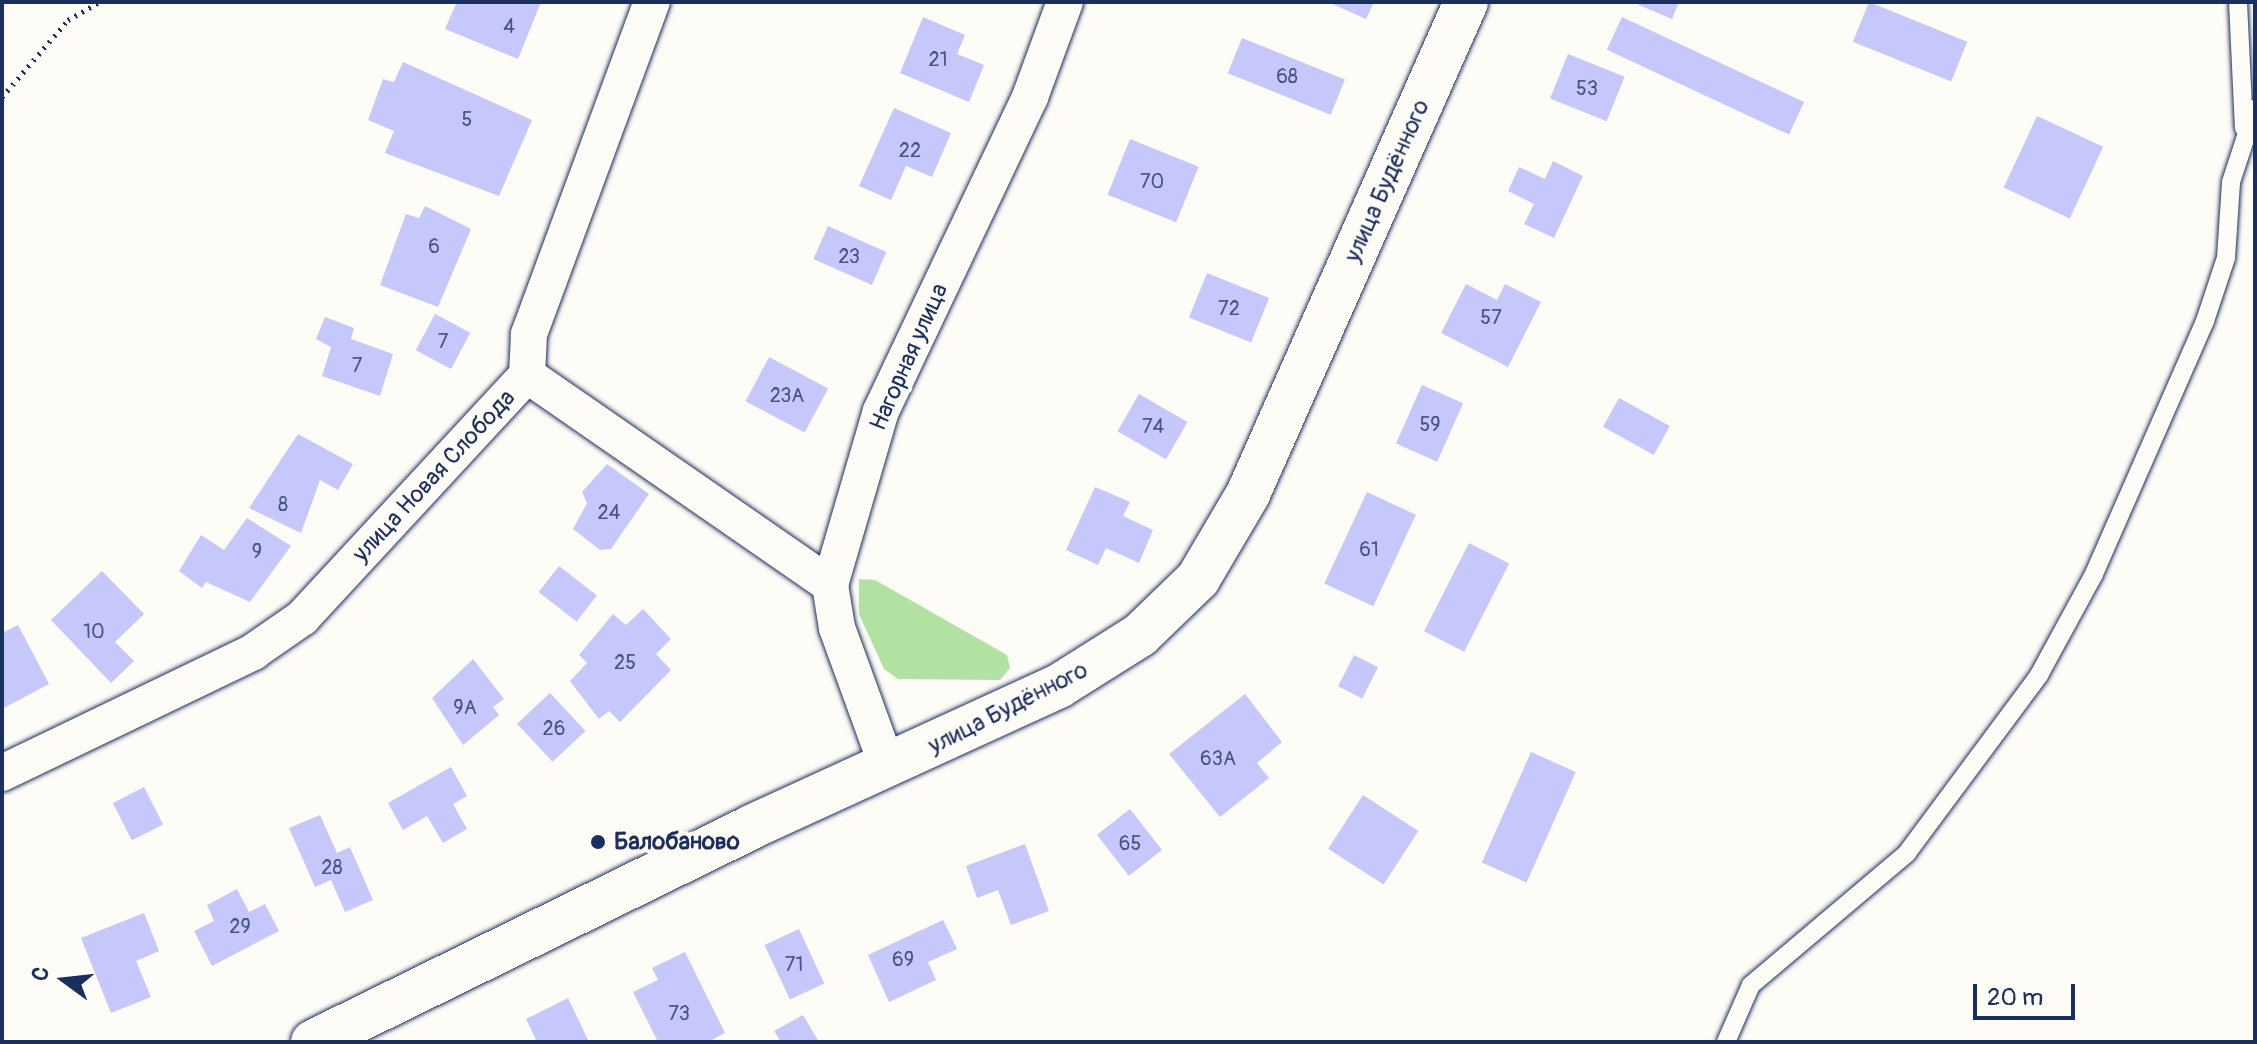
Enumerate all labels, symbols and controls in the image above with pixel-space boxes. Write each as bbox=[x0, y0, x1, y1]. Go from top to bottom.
house number: 4 bbox=[503, 14, 515, 38]
house number: 21 bbox=[929, 47, 947, 71]
house number: 68 bbox=[1276, 64, 1298, 88]
house number: 53 bbox=[1576, 76, 1598, 100]
street label: улица Будённого bbox=[1338, 95, 1436, 267]
house number: 5 bbox=[462, 107, 472, 131]
house number: 22 bbox=[899, 138, 921, 162]
house number: 70 bbox=[1140, 169, 1164, 193]
house number: 6 bbox=[428, 234, 440, 258]
house number: 23 bbox=[838, 244, 860, 268]
street label: Нагорная улица bbox=[864, 279, 954, 435]
house number: 72 bbox=[1218, 296, 1240, 320]
house number: 57 bbox=[1480, 305, 1502, 329]
house number: 7 bbox=[438, 329, 448, 353]
house number: 7 bbox=[352, 353, 362, 377]
house number: 23А bbox=[770, 383, 804, 407]
street label: улица Новая Слобода bbox=[347, 384, 521, 568]
house number: 59 bbox=[1419, 412, 1441, 436]
house number: 74 bbox=[1142, 414, 1164, 438]
house number: 8 bbox=[278, 492, 288, 516]
house number: 24 bbox=[598, 500, 620, 524]
house number: 61 bbox=[1359, 537, 1379, 561]
house number: 9 bbox=[252, 539, 262, 563]
house number: 10 bbox=[83, 619, 105, 643]
house number: 25 bbox=[614, 650, 636, 674]
street label: улица Будённого bbox=[924, 655, 1092, 761]
house number: 9А bbox=[453, 695, 477, 719]
house number: 26 bbox=[543, 716, 565, 740]
house number: 63А bbox=[1200, 746, 1236, 770]
place label: Балобаново bbox=[614, 828, 740, 856]
house number: 65 bbox=[1119, 831, 1141, 855]
marker: Балобаново bbox=[589, 833, 607, 851]
house number: 28 bbox=[321, 855, 343, 879]
house number: 29 bbox=[229, 914, 251, 938]
north arrow bbox=[24, 940, 104, 1020]
house number: 69 bbox=[892, 947, 914, 971]
house number: 71 bbox=[785, 952, 803, 976]
text: С bbox=[26, 964, 56, 984]
scale bar bbox=[1977, 968, 2079, 1018]
text: 20 m bbox=[1987, 983, 2043, 1012]
house number: 73 bbox=[668, 1001, 690, 1025]

